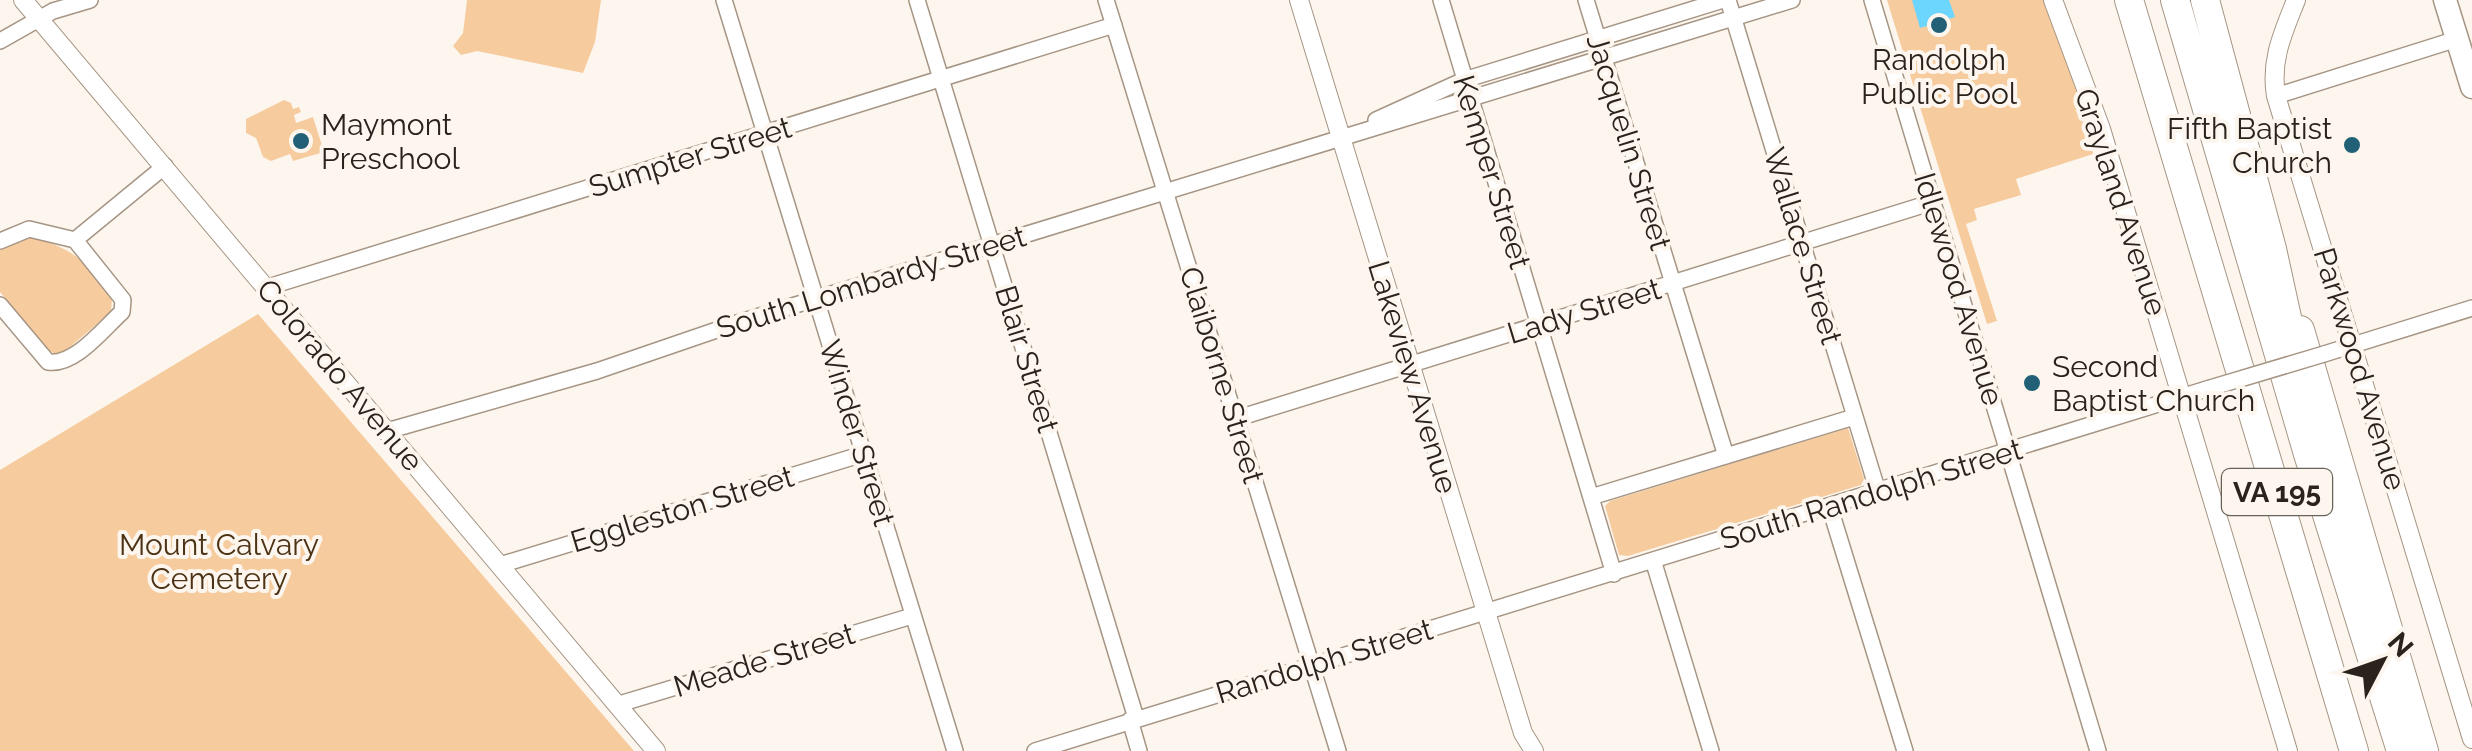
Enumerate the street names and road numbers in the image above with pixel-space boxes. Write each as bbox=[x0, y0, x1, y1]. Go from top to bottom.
street label: Jacquelin Street bbox=[1580, 30, 1678, 254]
street label: Kemper Street bbox=[1446, 71, 1538, 273]
street label: Grayland Avenue bbox=[2068, 84, 2174, 320]
street label: Sumpter Street bbox=[585, 110, 795, 204]
street label: Wallace Street bbox=[1757, 144, 1849, 348]
street label: Idlewood Avenue bbox=[1907, 168, 2011, 410]
street label: South Lombardy Street bbox=[712, 218, 1030, 346]
street label: Parkwood Avenue bbox=[2307, 244, 2413, 494]
street label: Lakeview Avenue bbox=[1361, 256, 1465, 498]
street label: Claiborne Street bbox=[1172, 263, 1272, 487]
street label: Lady Street bbox=[1503, 271, 1665, 351]
street label: Colorado Avenue bbox=[250, 272, 430, 478]
street label: Blair Street bbox=[988, 281, 1066, 437]
street label: Winder Street bbox=[812, 336, 902, 530]
street label: South Randolph Street bbox=[1716, 431, 2026, 557]
street label: Eggleston Street bbox=[566, 458, 798, 560]
road number: VA 195 bbox=[2222, 469, 2332, 515]
street label: Randolph Street bbox=[1211, 611, 1437, 711]
street label: Meade Street bbox=[669, 616, 859, 704]

